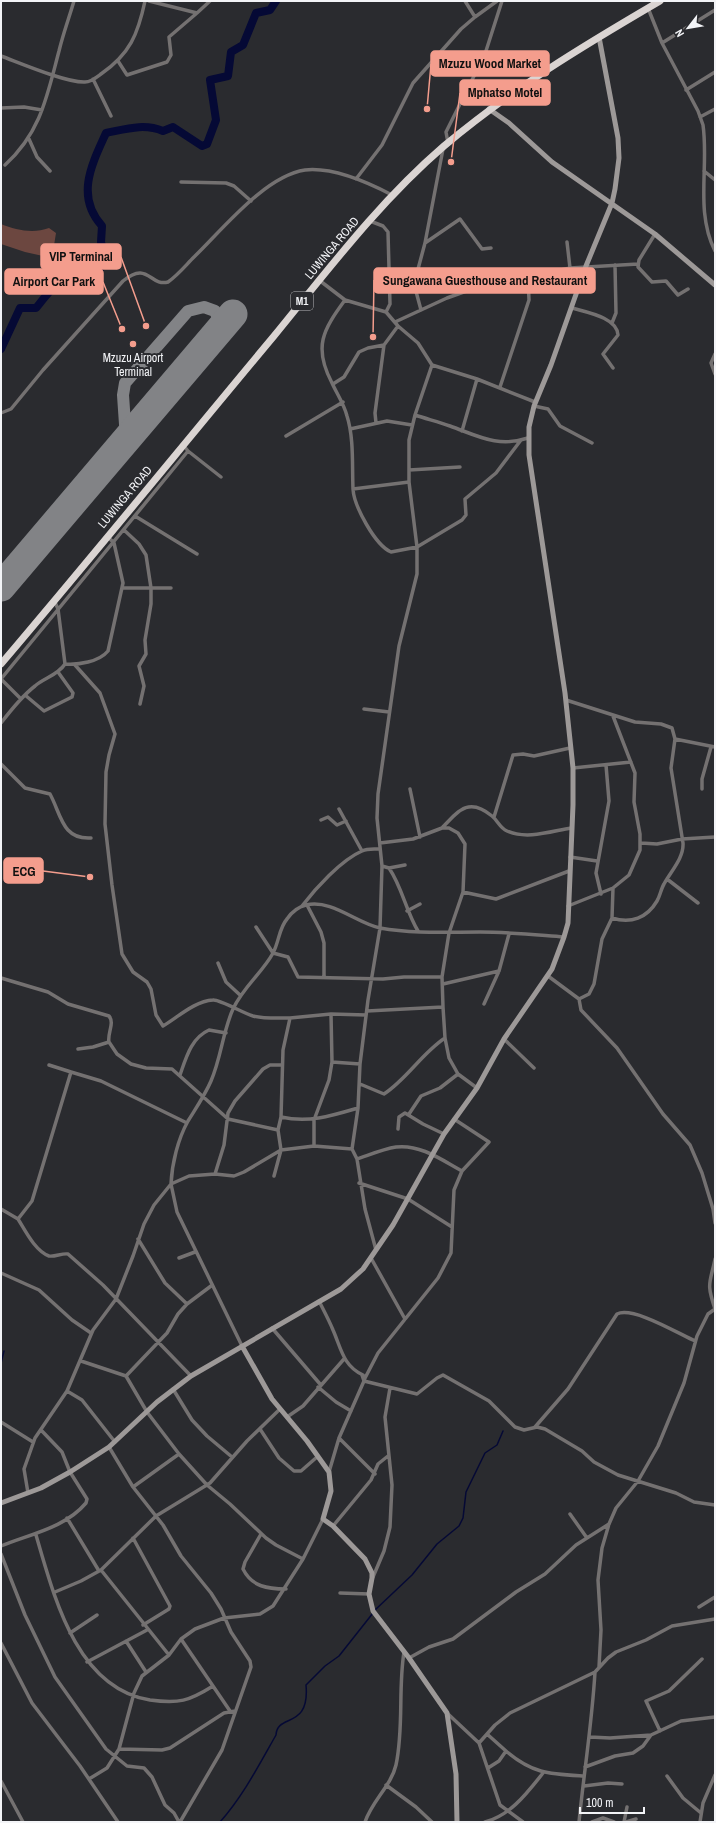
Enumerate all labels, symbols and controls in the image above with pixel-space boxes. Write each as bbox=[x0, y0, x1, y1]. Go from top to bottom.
north arrow bbox=[668, 8, 708, 48]
text: N bbox=[672, 27, 687, 40]
callout: Mzuzu Wood Market bbox=[431, 51, 549, 76]
text: Mzuzu Wood Market bbox=[439, 55, 542, 72]
callout: Mphatso Motel bbox=[460, 80, 550, 105]
text: Mphatso Motel bbox=[468, 84, 542, 101]
street label: LUWINGA ROAD bbox=[301, 214, 363, 282]
callout: VIP Terminal bbox=[41, 244, 121, 269]
text: VIP Terminal bbox=[49, 248, 113, 265]
callout: Sungawana Guesthouse and Restaurant bbox=[374, 268, 595, 293]
callout: Airport Car Park bbox=[5, 269, 103, 294]
text: Sungawana Guesthouse and Restaurant bbox=[383, 272, 588, 289]
text: Airport Car Park bbox=[13, 273, 95, 290]
road number: M1 bbox=[291, 292, 313, 310]
marker: Mzuzu Airport Terminal bbox=[128, 339, 138, 349]
place label: Mzuzu Airport Terminal bbox=[103, 350, 164, 380]
street label: LUWINGA ROAD bbox=[94, 463, 156, 531]
callout: ECG bbox=[4, 858, 43, 883]
text: ECG bbox=[12, 863, 36, 880]
scale bar bbox=[580, 1789, 644, 1815]
text: 100 m bbox=[586, 1795, 613, 1811]

